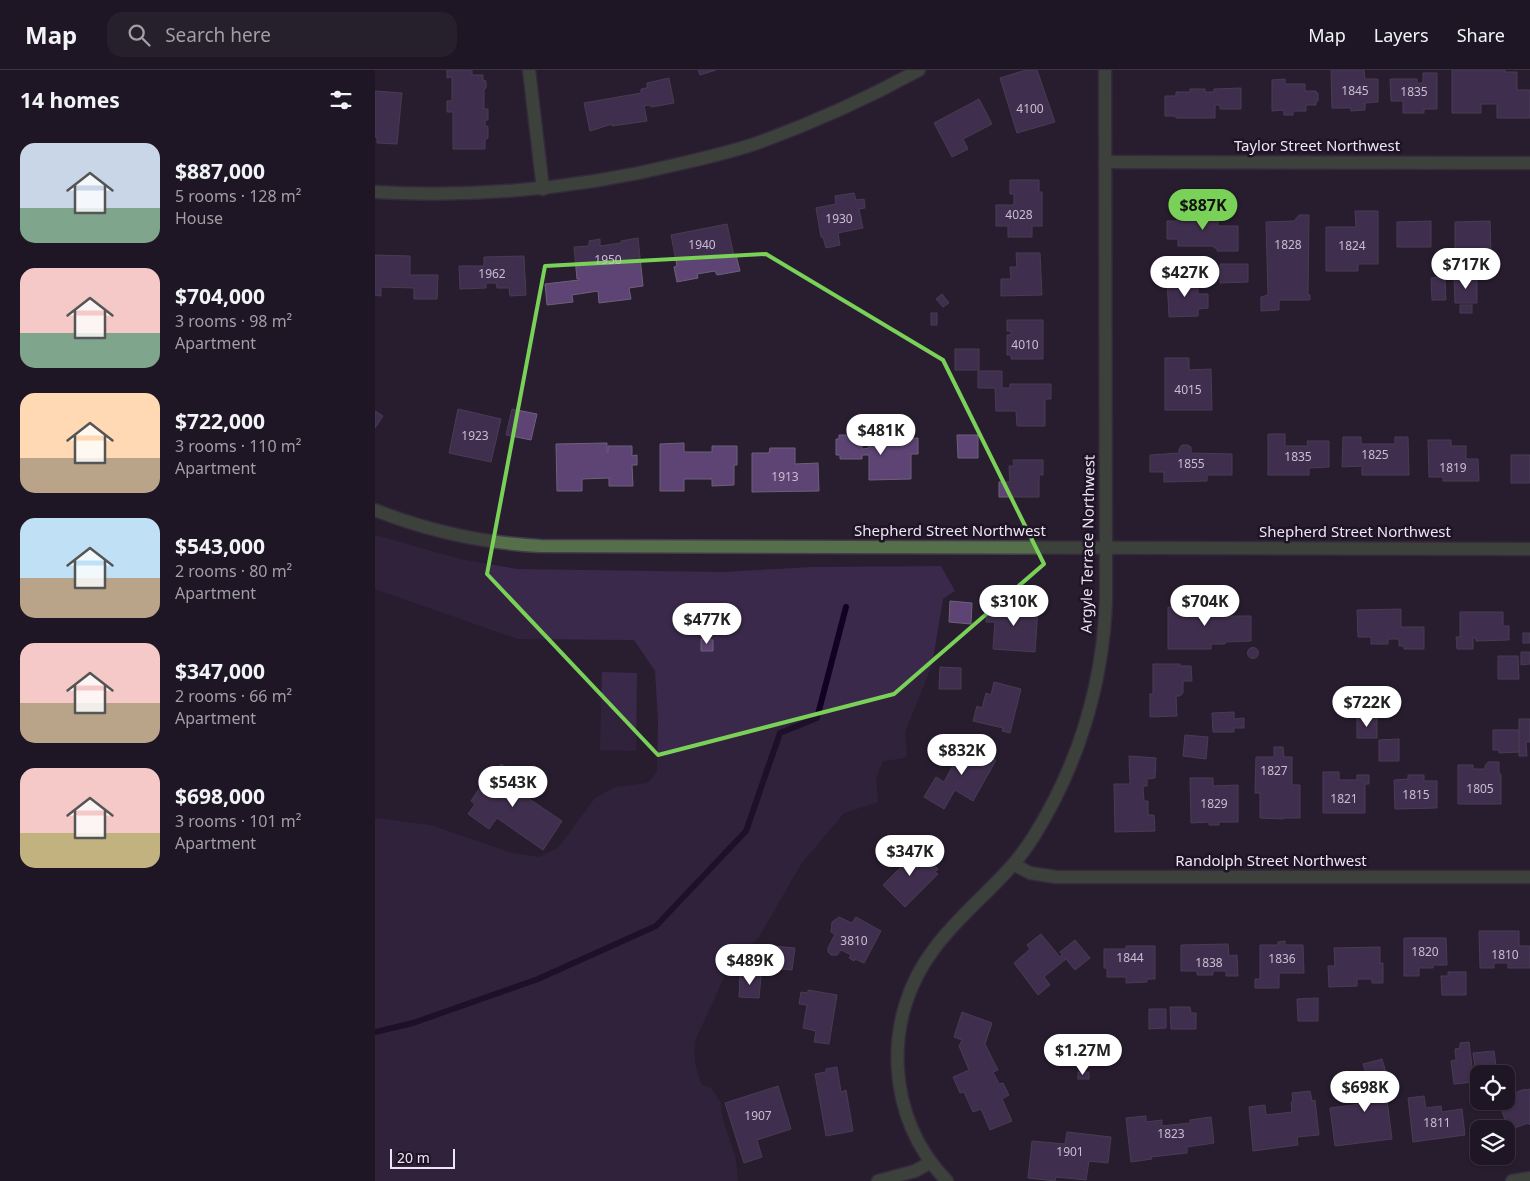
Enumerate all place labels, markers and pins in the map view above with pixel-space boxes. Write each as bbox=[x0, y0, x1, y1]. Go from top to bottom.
pin: $887K bbox=[1168, 189, 1238, 231]
pin: $717K bbox=[1431, 248, 1501, 290]
pin: $427K bbox=[1150, 256, 1220, 298]
pin: $481K bbox=[846, 414, 916, 456]
pin: $310K bbox=[979, 584, 1049, 627]
pin: $704K bbox=[1170, 584, 1240, 627]
pin: $477K bbox=[672, 602, 742, 645]
pin: $722K bbox=[1332, 686, 1402, 728]
pin: $832K bbox=[927, 734, 997, 776]
pin: $543K bbox=[478, 766, 548, 808]
pin: $347K bbox=[875, 834, 945, 877]
pin: $489K bbox=[715, 944, 785, 986]
pin: $1.27M bbox=[1042, 1034, 1124, 1076]
pin: $698K bbox=[1330, 1070, 1400, 1113]

